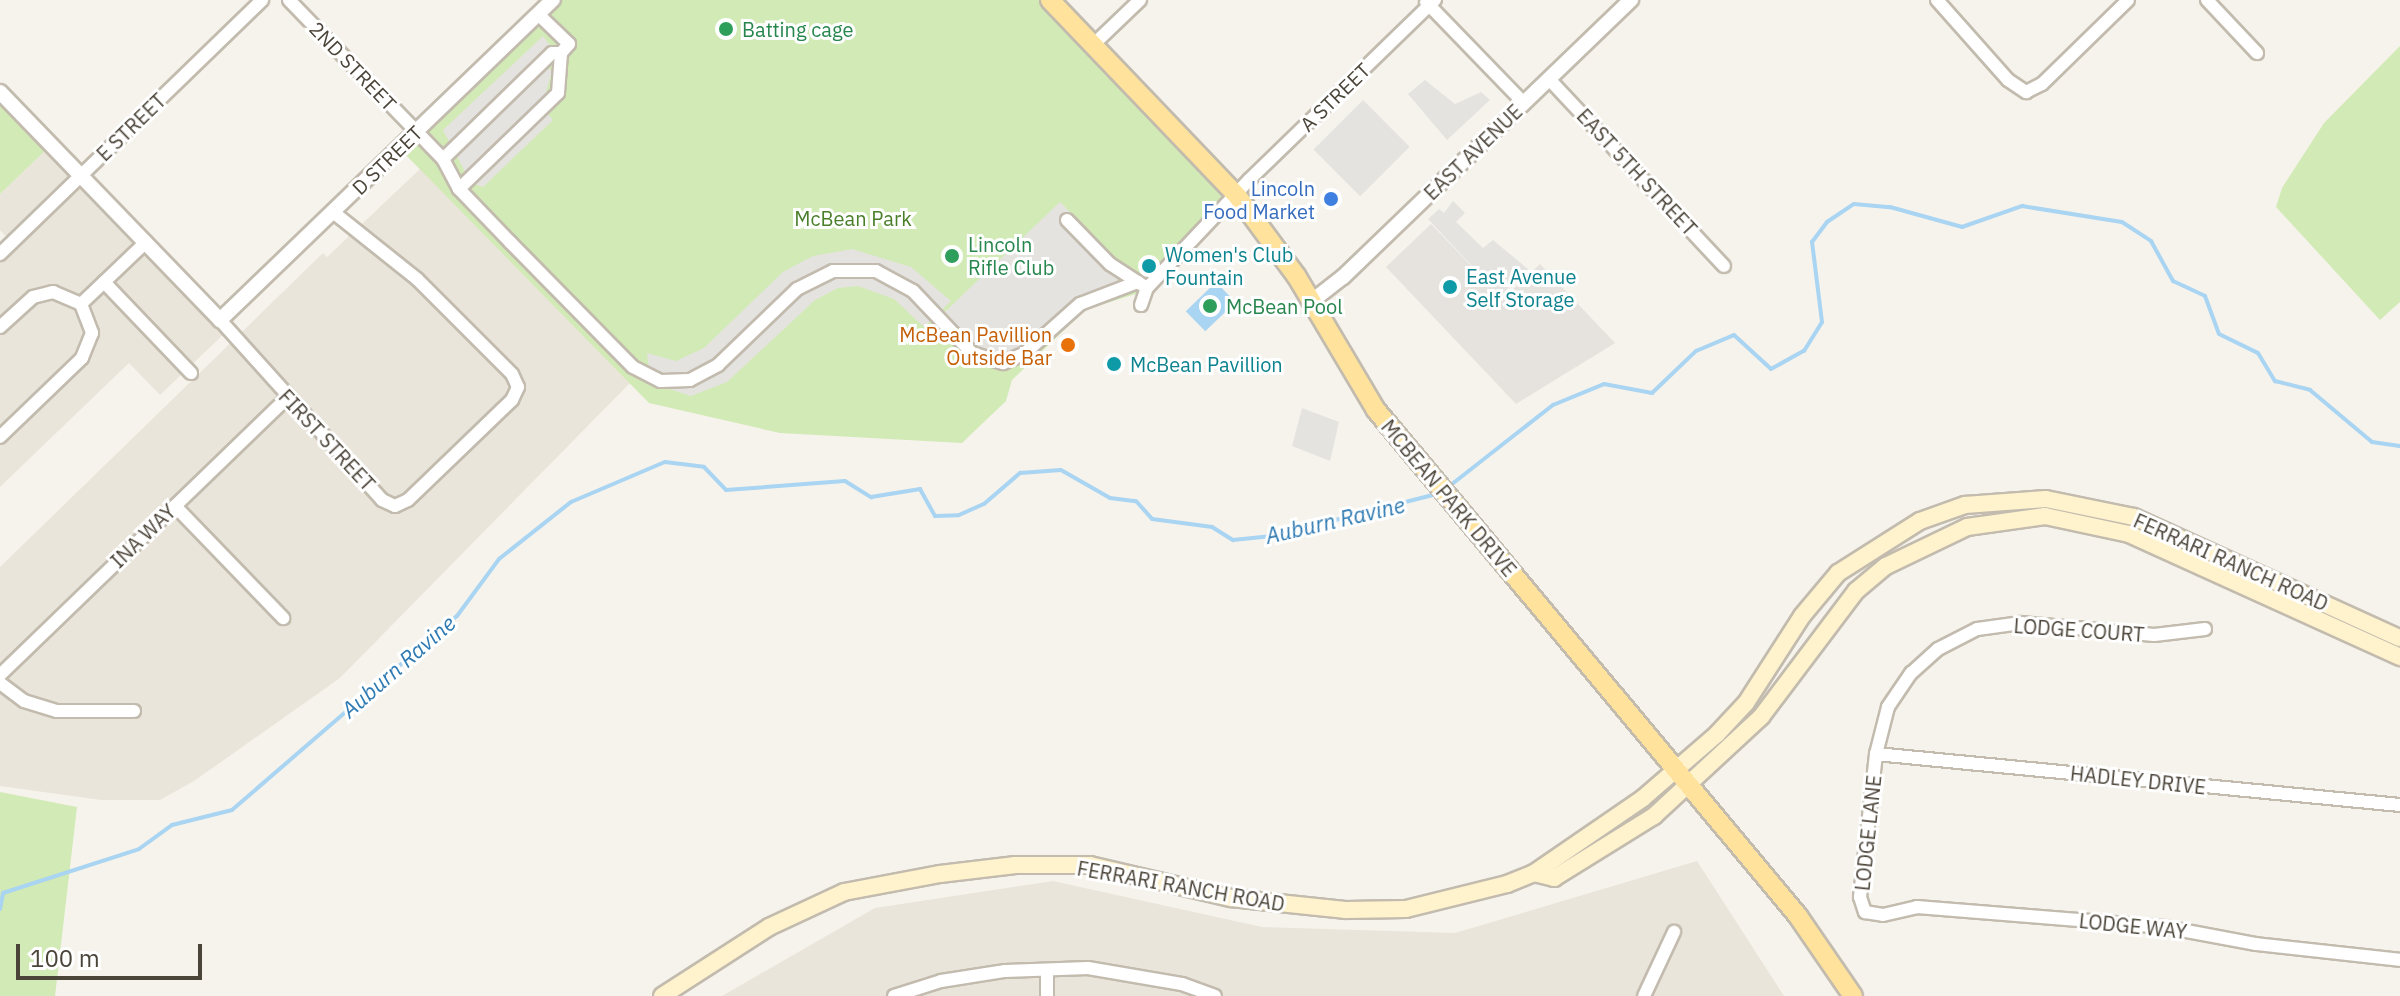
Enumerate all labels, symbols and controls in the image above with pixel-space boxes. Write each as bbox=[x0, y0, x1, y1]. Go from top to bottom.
street label: 2ND STREET bbox=[305, 16, 401, 116]
place label: Batting cage bbox=[742, 17, 853, 41]
marker: Batting cage bbox=[717, 20, 735, 38]
street label: A STREET bbox=[1295, 58, 1375, 136]
street label: E STREET bbox=[91, 88, 171, 166]
street label: EAST AVENUE bbox=[1419, 99, 1527, 205]
street label: EAST 5TH STREET bbox=[1572, 104, 1702, 240]
street label: D STREET bbox=[347, 121, 427, 199]
place label: Lincoln Food Market bbox=[1203, 176, 1315, 223]
marker: Lincoln Food Market bbox=[1322, 190, 1340, 208]
park label: McBean Park bbox=[794, 206, 912, 230]
place label: Lincoln Rifle Club bbox=[968, 232, 1054, 279]
place label: Women's Club Fountain bbox=[1165, 242, 1293, 289]
marker: Lincoln Rifle Club bbox=[943, 247, 961, 265]
marker: Women's Club Fountain bbox=[1140, 257, 1158, 275]
place label: East Avenue Self Storage bbox=[1466, 264, 1576, 311]
marker: East Avenue Self Storage bbox=[1441, 278, 1459, 296]
place label: McBean Pool bbox=[1226, 294, 1343, 318]
marker: McBean Pool bbox=[1201, 297, 1219, 315]
place label: McBean Pavillion Outside Bar bbox=[899, 322, 1052, 369]
marker: McBean Pavillion Outside Bar bbox=[1059, 336, 1077, 354]
place label: McBean Pavillion bbox=[1130, 352, 1283, 376]
marker: McBean Pavillion bbox=[1105, 355, 1123, 373]
street label: FIRST STREET bbox=[274, 384, 380, 496]
street label: MCBEAN PARK DRIVE bbox=[1376, 415, 1522, 581]
water label: Auburn Ravine bbox=[1263, 491, 1407, 549]
street label: INA WAY bbox=[106, 499, 180, 573]
street label: FERRARI RANCH ROAD bbox=[2130, 508, 2332, 616]
water label: Auburn Ravine bbox=[336, 609, 460, 723]
street label: LODGE COURT bbox=[2013, 613, 2145, 647]
street label: HADLEY DRIVE bbox=[2069, 761, 2207, 799]
street label: LODGE LANE bbox=[1850, 774, 1886, 892]
street label: FERRARI RANCH ROAD bbox=[1075, 856, 1287, 916]
street label: LODGE WAY bbox=[2078, 908, 2188, 944]
scale bar bbox=[20, 928, 206, 978]
text: 100 m bbox=[30, 942, 100, 974]

